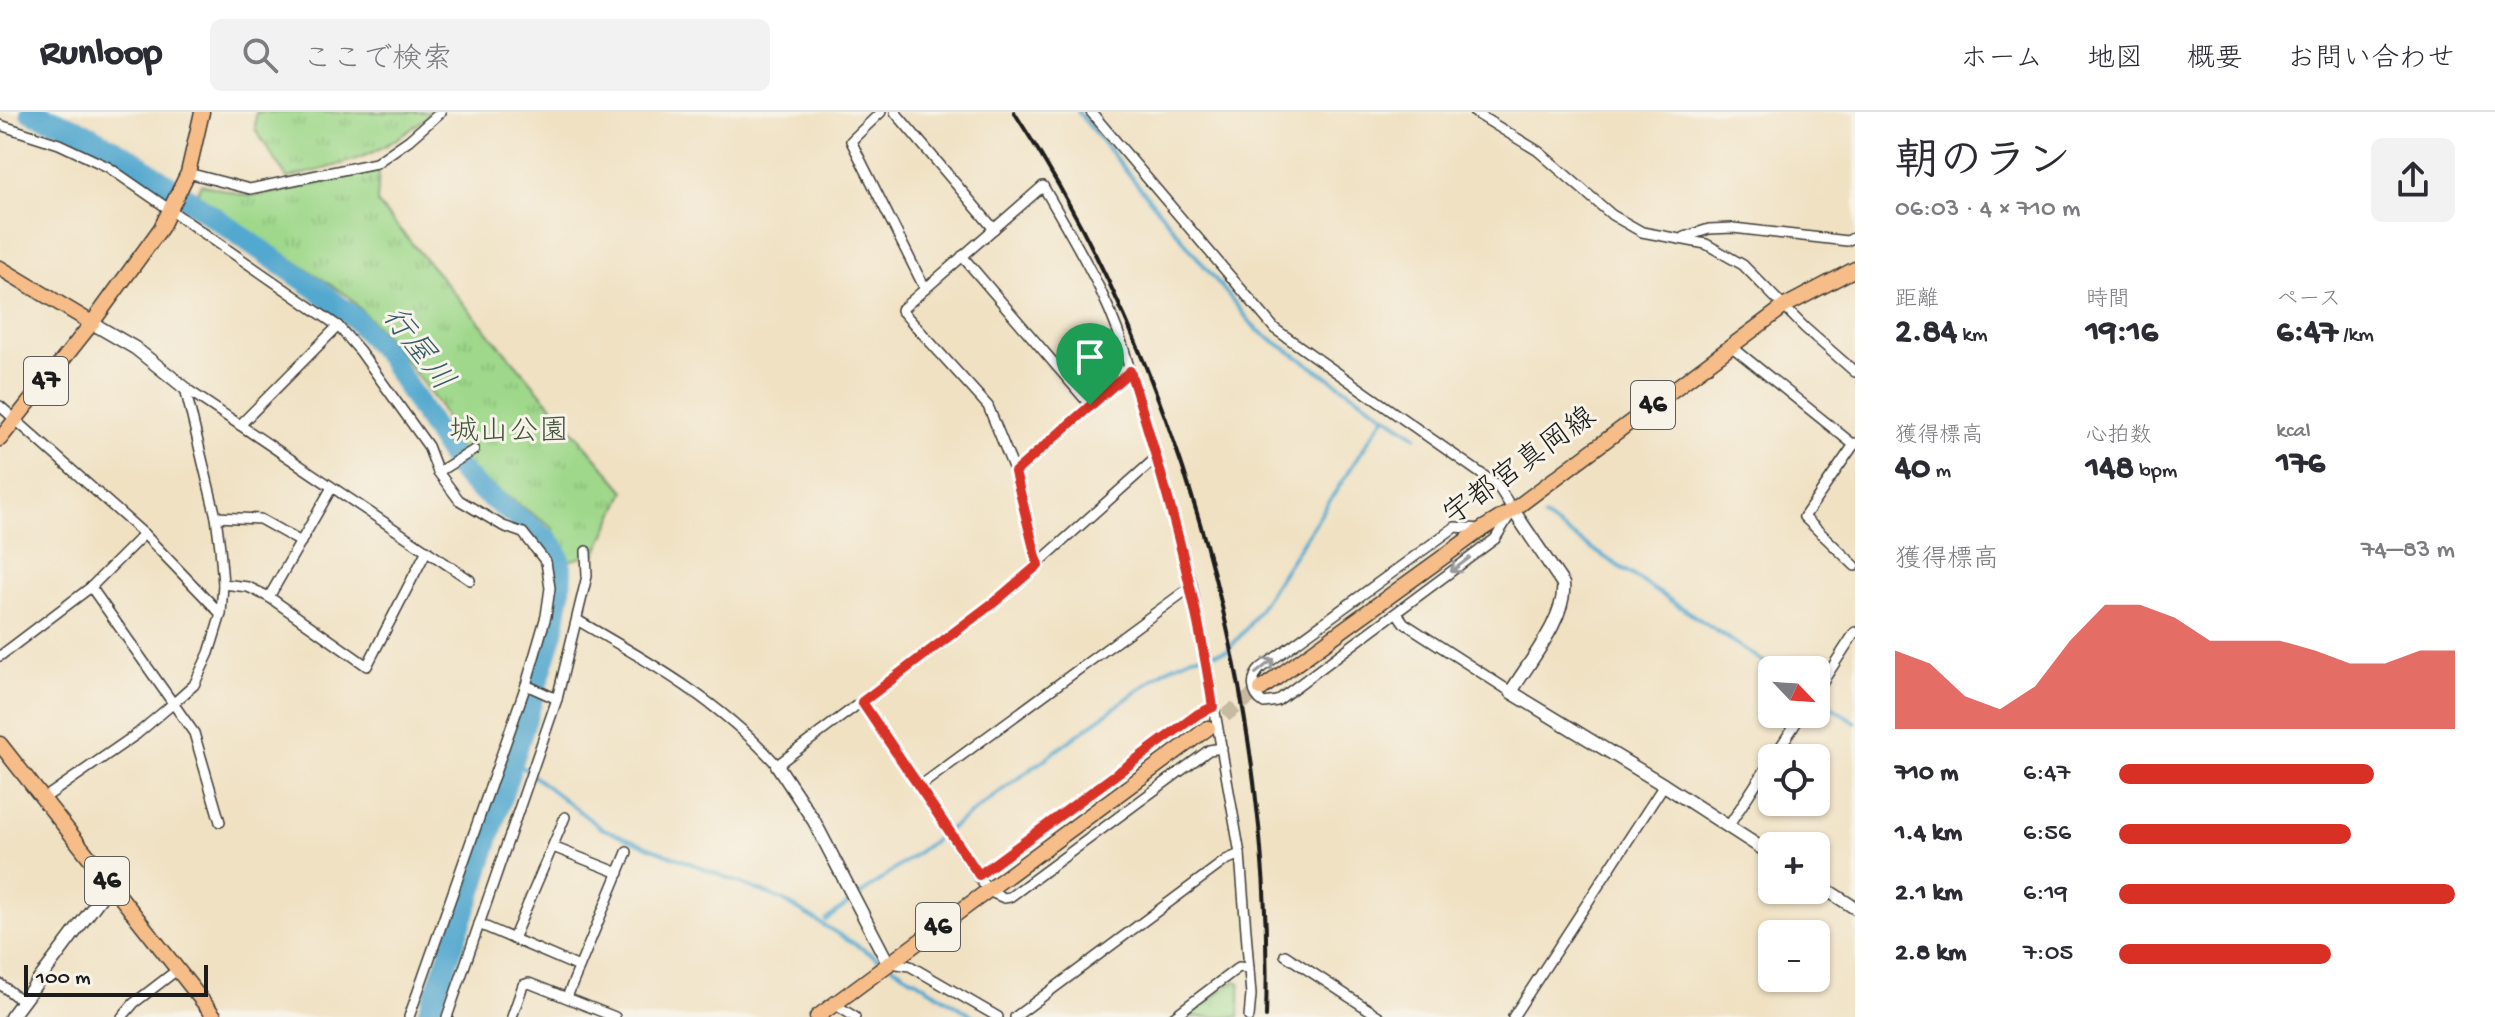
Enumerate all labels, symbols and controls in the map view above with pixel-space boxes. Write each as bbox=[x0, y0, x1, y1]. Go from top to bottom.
search box bbox=[210, 19, 770, 91]
text: Runloop bbox=[40, 33, 162, 77]
icon: search bbox=[238, 33, 282, 77]
text: ここで検索 bbox=[302, 44, 452, 79]
text: ホーム bbox=[1960, 44, 2043, 77]
text: 地図 bbox=[2087, 44, 2143, 77]
text: 概要 bbox=[2187, 44, 2243, 77]
text: お問い合わせ bbox=[2287, 44, 2455, 77]
button: share bbox=[2371, 138, 2455, 222]
text: 朝のラン bbox=[1895, 139, 2071, 191]
text: 06:03 · 4 × 710 m bbox=[1895, 195, 2080, 226]
text: 距離 bbox=[1895, 288, 1939, 314]
text: 時間 bbox=[2086, 288, 2130, 314]
text: ペース bbox=[2276, 288, 2341, 314]
water label: 行屋川 bbox=[372, 300, 460, 400]
text: 2.84 bbox=[1895, 314, 1957, 354]
text: 19:16 bbox=[2086, 314, 2158, 354]
text: 6:47 bbox=[2276, 314, 2338, 354]
pin bbox=[1056, 323, 1124, 405]
text: km bbox=[1957, 323, 1988, 349]
text: /km bbox=[2338, 323, 2374, 349]
icon: arrive bbox=[1068, 335, 1112, 379]
road number: 47 bbox=[24, 357, 68, 405]
road number: 46 bbox=[1631, 381, 1675, 429]
street label: 宇都宮真岡線 bbox=[1437, 399, 1604, 535]
park label: 城山公園 bbox=[449, 415, 569, 451]
text: kcal bbox=[2276, 419, 2311, 445]
text: 獲得標高 bbox=[1895, 424, 1983, 450]
text: 心拍数 bbox=[2086, 424, 2152, 450]
text: 176 bbox=[2276, 445, 2325, 485]
text: 40 bbox=[1895, 450, 1930, 490]
text: 148 bbox=[2086, 450, 2134, 490]
text: m bbox=[1930, 459, 1951, 485]
text: bpm bbox=[2134, 459, 2177, 485]
text: 74–83 m bbox=[2361, 536, 2455, 567]
text: 獲得標高 bbox=[1895, 546, 1999, 577]
one-way arrow bbox=[1450, 556, 1471, 573]
north arrow bbox=[1758, 656, 1830, 728]
map controls bbox=[1758, 656, 1830, 992]
one-way arrow bbox=[1254, 658, 1275, 675]
button: locate bbox=[1758, 744, 1830, 816]
text: 710 m bbox=[1895, 759, 1958, 790]
text: 6:47 bbox=[2023, 759, 2070, 790]
text: 1.4 km bbox=[1895, 819, 1962, 850]
text: 6:56 bbox=[2023, 819, 2071, 850]
button: + bbox=[1758, 832, 1830, 904]
road number: 46 bbox=[85, 857, 129, 905]
text: 2.1 km bbox=[1895, 879, 1963, 910]
text: 6:19 bbox=[2023, 879, 2068, 910]
road number: 46 bbox=[916, 903, 960, 951]
button: − bbox=[1758, 920, 1830, 992]
text: 2.8 km bbox=[1895, 939, 1966, 970]
text: 7:05 bbox=[2023, 939, 2073, 970]
scale bar bbox=[24, 961, 208, 997]
text: 100 m bbox=[36, 966, 91, 992]

